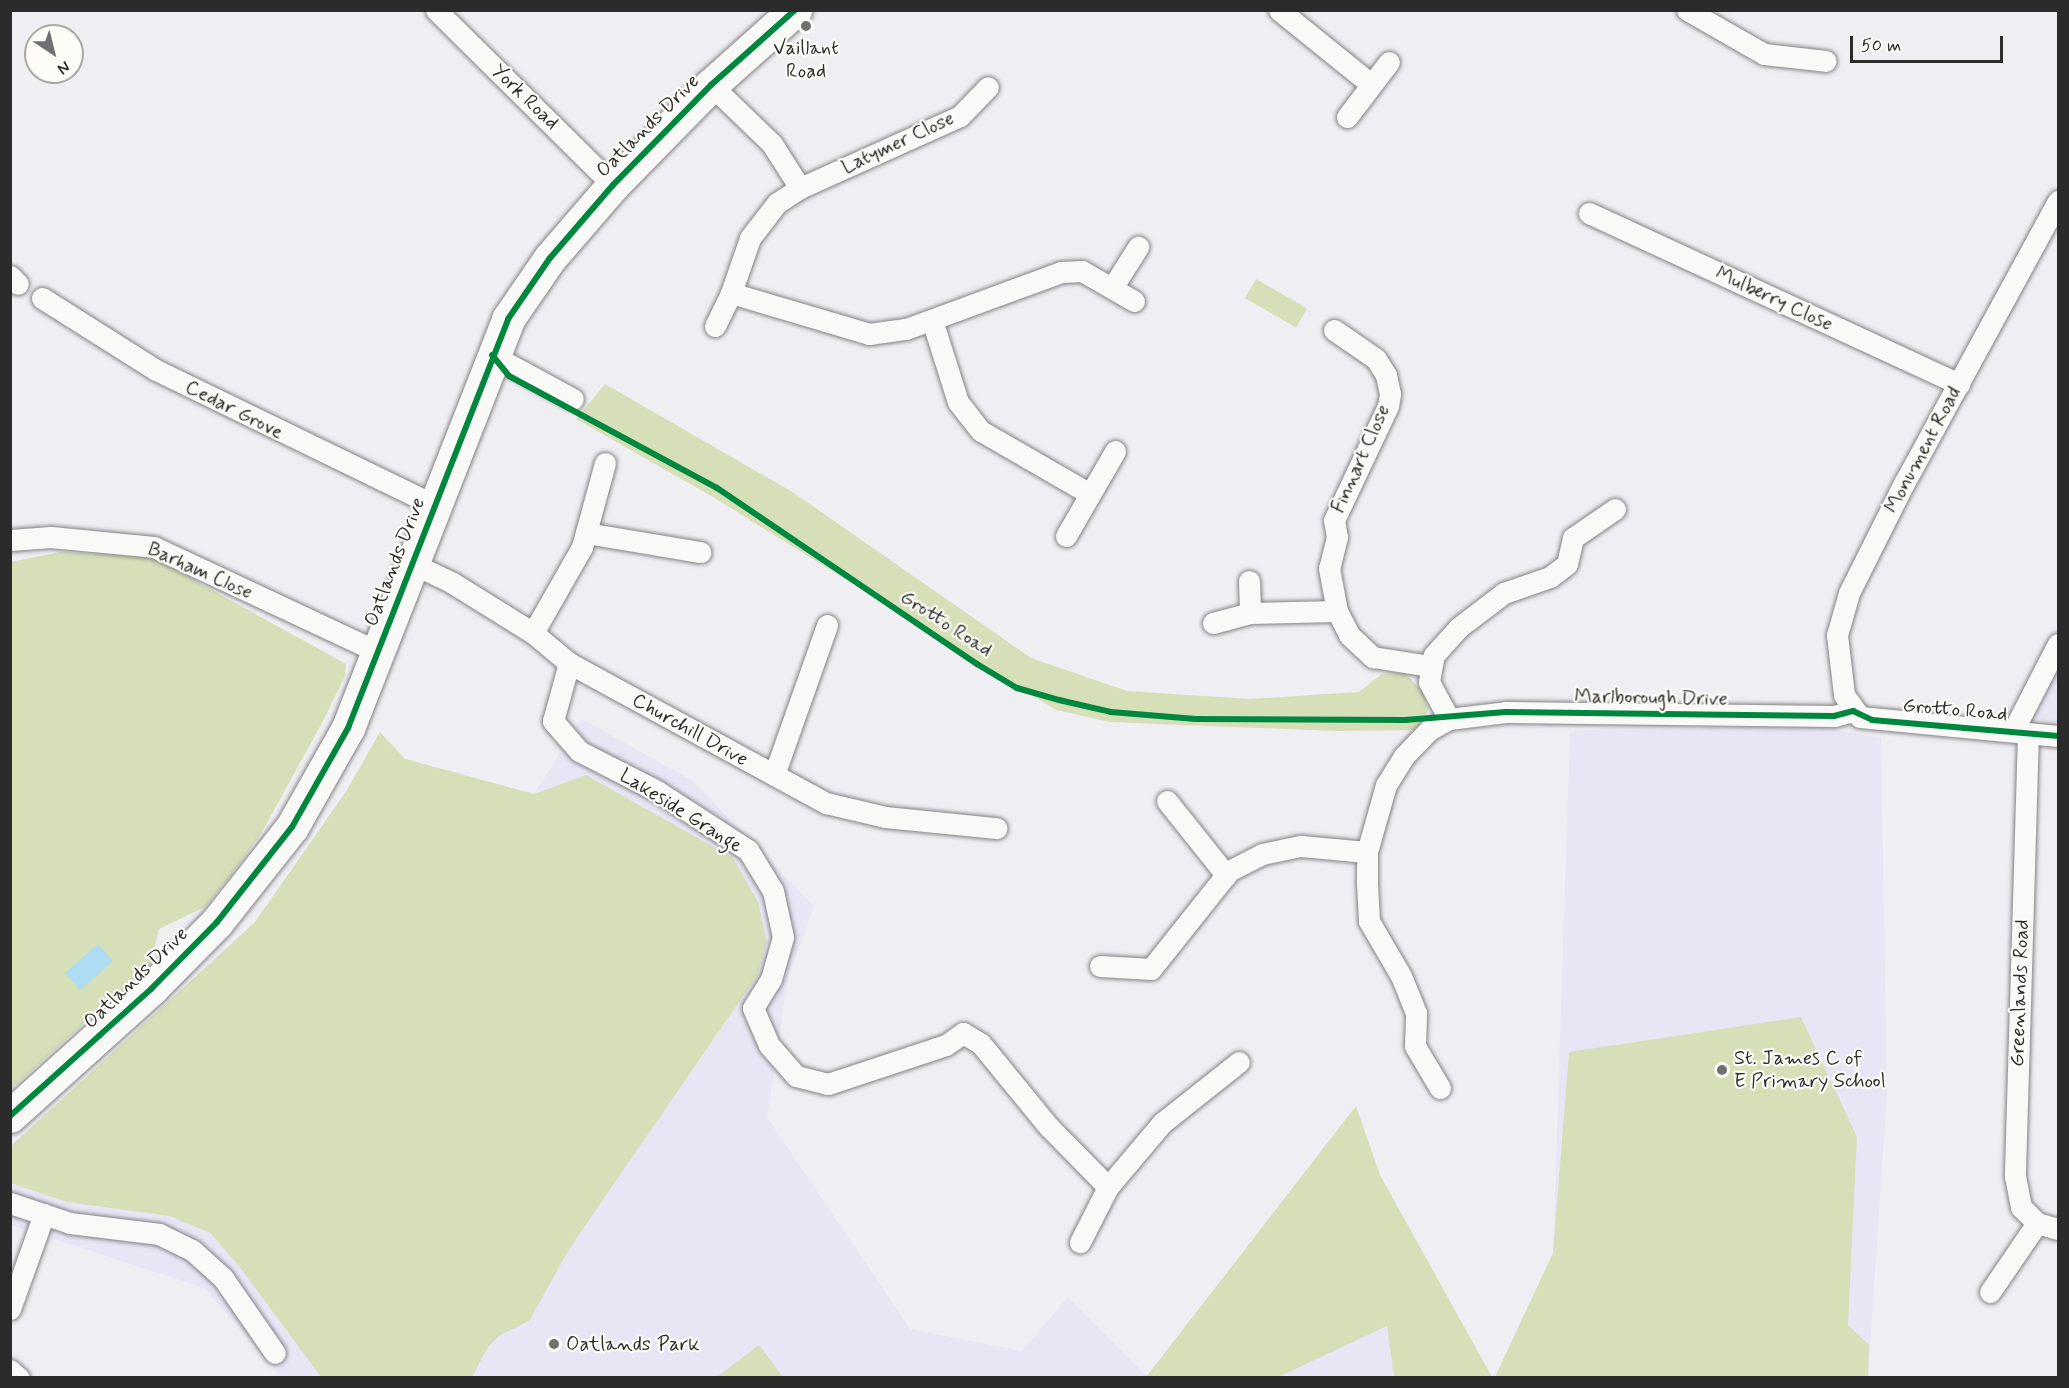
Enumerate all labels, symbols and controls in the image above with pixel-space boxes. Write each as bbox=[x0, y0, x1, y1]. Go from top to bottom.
marker: Vaillant Road bbox=[799, 19, 813, 33]
north arrow bbox=[24, 24, 84, 84]
scale bar bbox=[1853, 24, 2006, 62]
text: 50 m bbox=[1861, 34, 1901, 58]
place label: Vaillant Road bbox=[773, 36, 839, 83]
text: N bbox=[53, 56, 74, 79]
street label: York Road bbox=[486, 59, 564, 135]
street label: Oatlands Drive bbox=[592, 70, 704, 182]
street label: Latymer Close bbox=[838, 106, 958, 180]
street label: Mulberry Close bbox=[1712, 261, 1836, 337]
street label: Cedar Grove bbox=[181, 375, 287, 445]
street label: Monument Road bbox=[1880, 383, 1966, 517]
street label: Finnart Close bbox=[1326, 401, 1396, 517]
street label: Oatlands Drive bbox=[360, 495, 430, 629]
street label: Barham Close bbox=[142, 536, 258, 606]
street label: Grotto Road bbox=[896, 586, 996, 662]
street label: Marlborough Drive bbox=[1575, 685, 1727, 711]
street label: Churchill Drive bbox=[629, 689, 751, 771]
street label: Grotto Road bbox=[1903, 694, 2007, 726]
street label: Lakeside Grange bbox=[613, 762, 749, 860]
street label: Greenlands Road bbox=[2005, 919, 2035, 1067]
street label: Oatlands Drive bbox=[79, 923, 193, 1033]
place label: St. James C of E Primary School bbox=[1734, 1046, 1883, 1093]
marker: St. James C of E Primary School bbox=[1715, 1063, 1729, 1077]
place label: Oatlands Park bbox=[566, 1332, 696, 1356]
marker: Oatlands Park bbox=[547, 1337, 561, 1351]

